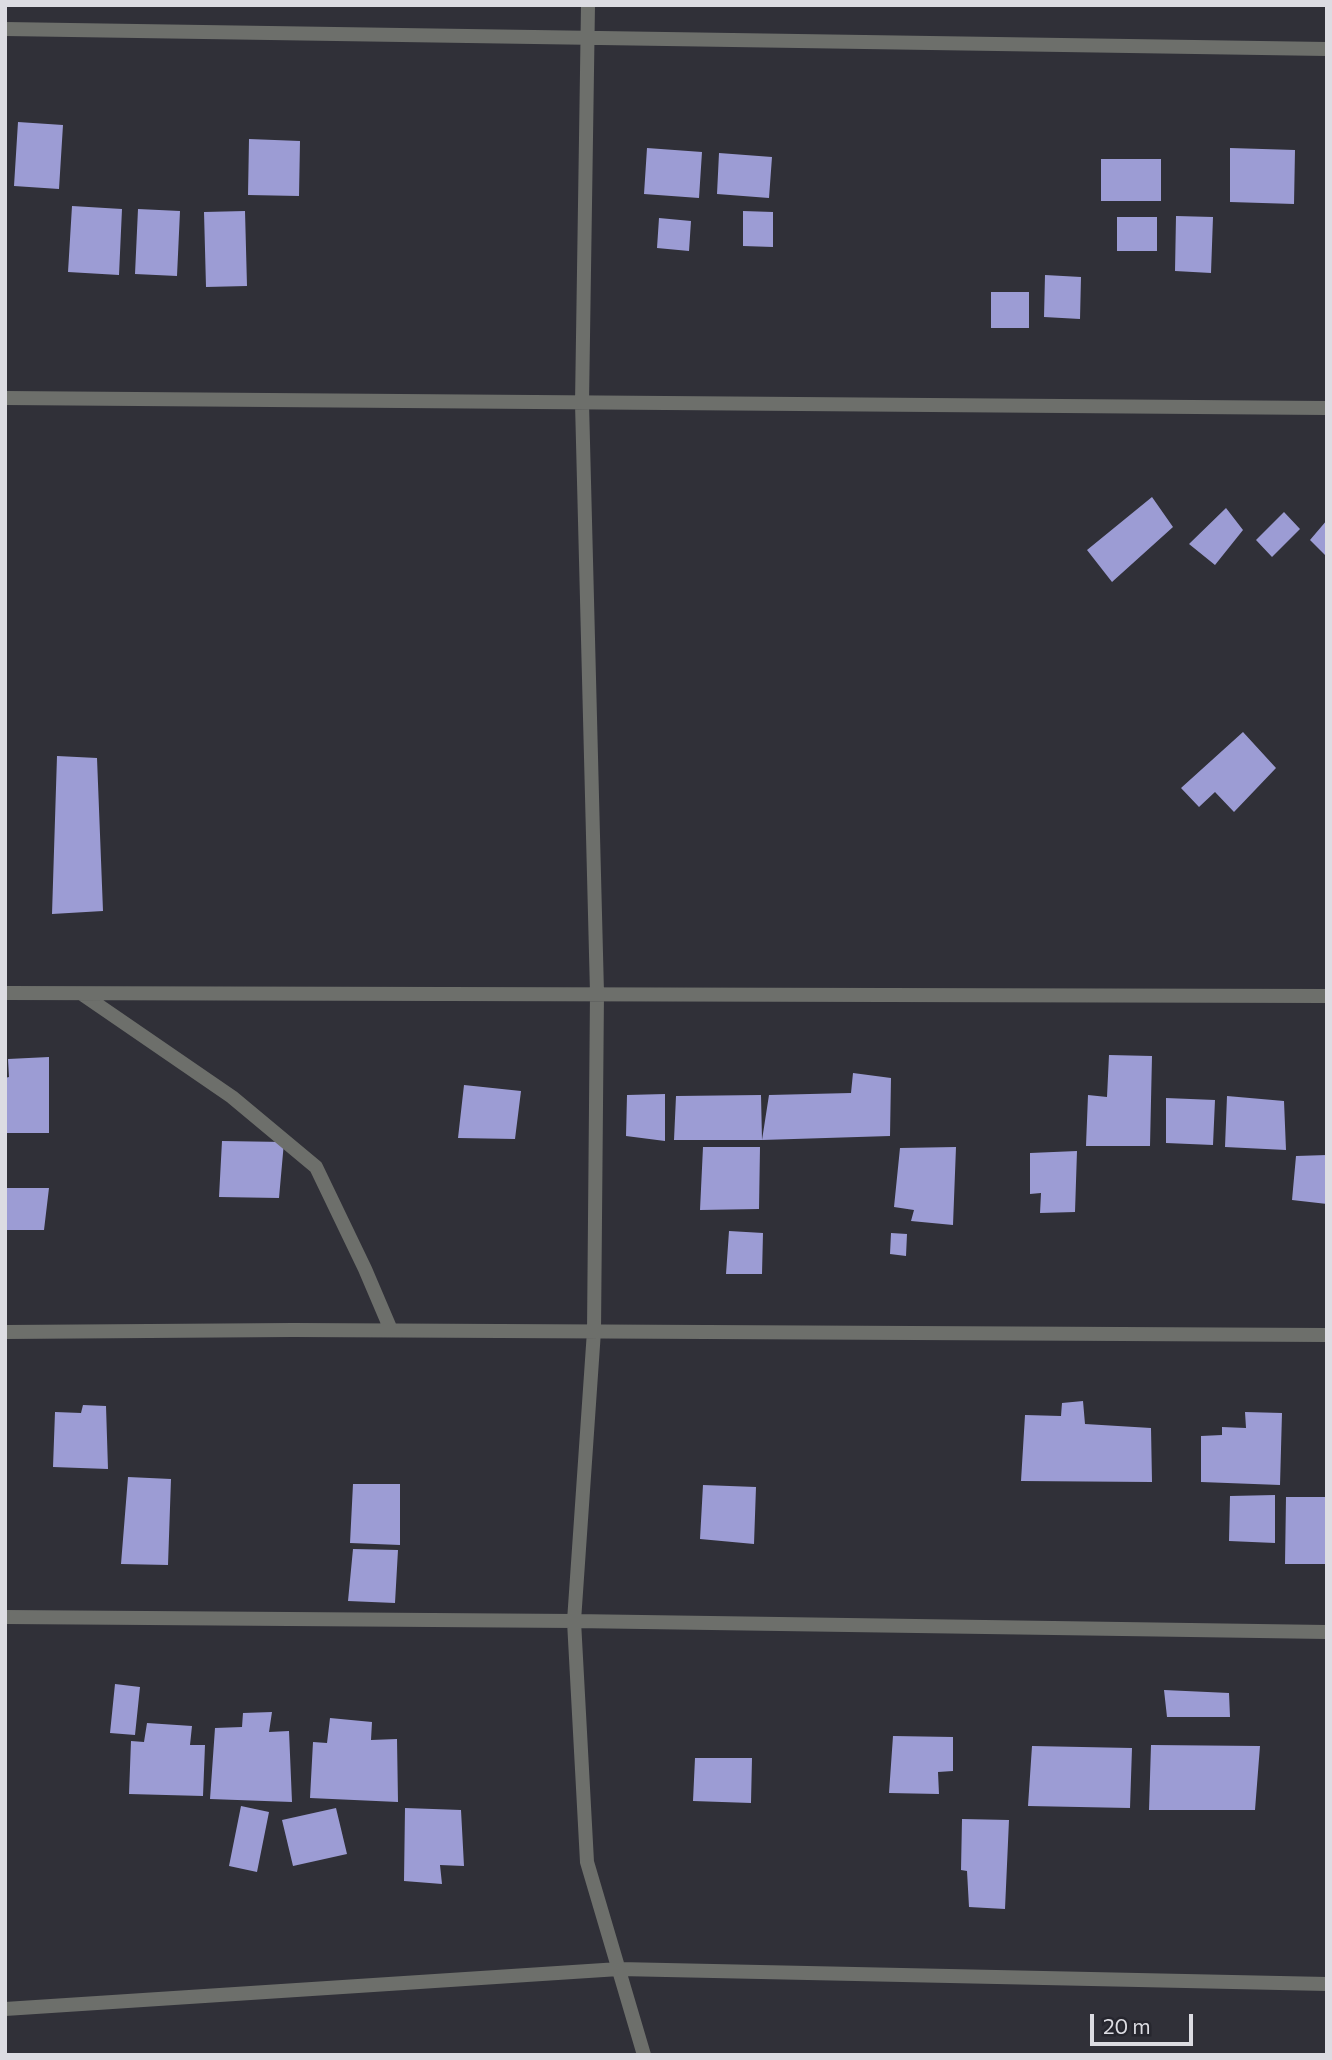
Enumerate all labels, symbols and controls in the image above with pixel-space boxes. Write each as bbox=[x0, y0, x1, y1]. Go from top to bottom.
scale bar bbox=[1094, 2000, 1197, 2044]
text: 20 m bbox=[1103, 2013, 1151, 2038]

